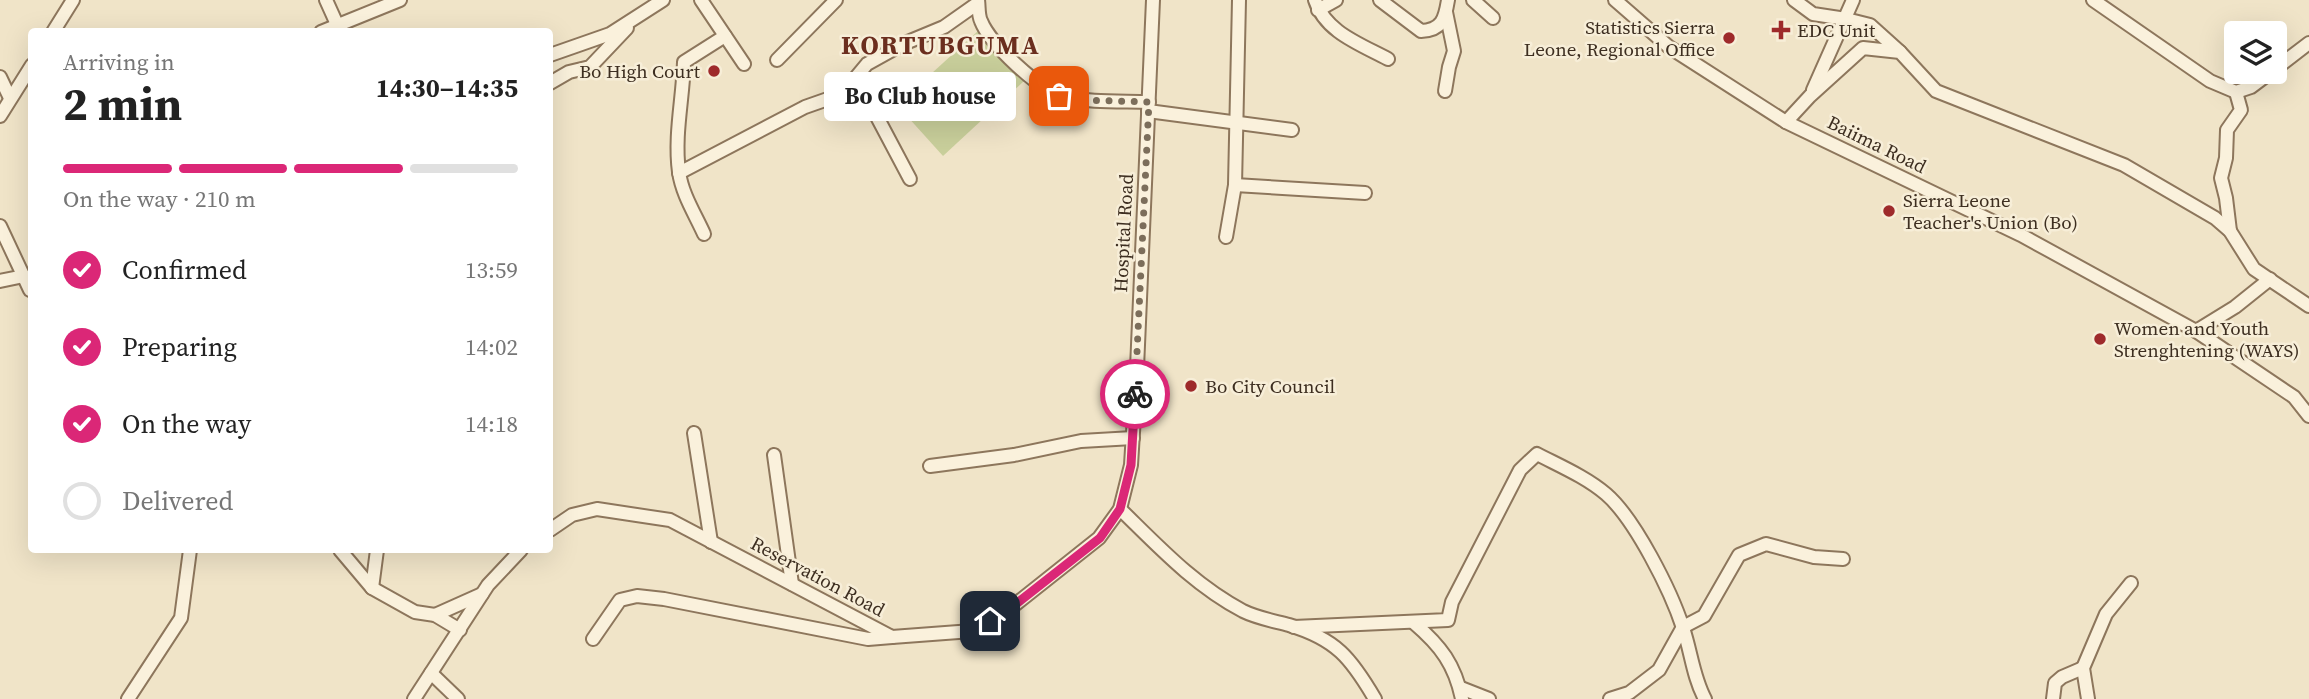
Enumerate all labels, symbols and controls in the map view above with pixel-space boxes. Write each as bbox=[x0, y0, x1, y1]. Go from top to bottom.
place label: Statistics Sierra Leone, Regional Office bbox=[1524, 14, 1715, 62]
place label: EDC Unit bbox=[1797, 17, 1876, 43]
marker: EDC Unit bbox=[1771, 20, 1791, 40]
map controls bbox=[2224, 21, 2287, 84]
button: layers bbox=[2224, 21, 2287, 84]
district label: KORTUBGUMA bbox=[841, 27, 1041, 63]
marker: Statistics Sierra Leone, Regional Office bbox=[1721, 30, 1737, 46]
text: Arriving in bbox=[63, 46, 175, 78]
place label: Bo High Court bbox=[579, 58, 701, 84]
marker: Bo High Court bbox=[706, 63, 722, 79]
pin bbox=[1029, 66, 1089, 126]
text: 14:30–14:35 bbox=[376, 70, 518, 106]
text: 2 min bbox=[63, 72, 182, 135]
callout: Bo Club house bbox=[824, 72, 1017, 120]
icon: bag bbox=[1040, 77, 1078, 115]
text: Bo Club house bbox=[844, 80, 996, 112]
street label: Baiima Road bbox=[1823, 109, 1931, 179]
street label: Hospital Road bbox=[1107, 173, 1139, 293]
text: On the way · 210 m bbox=[63, 183, 256, 215]
place label: Sierra Leone Teacher's Union (Bo) bbox=[1903, 187, 2078, 235]
marker: Sierra Leone Teacher's Union (Bo) bbox=[1881, 203, 1897, 219]
icon: check bbox=[63, 251, 101, 289]
text: Confirmed bbox=[122, 252, 247, 288]
text: 13:59 bbox=[465, 254, 518, 286]
place label: Women and Youth Strenghtening (WAYS) bbox=[2114, 315, 2299, 363]
icon: check bbox=[63, 328, 101, 366]
text: Preparing bbox=[122, 329, 237, 365]
text: 14:02 bbox=[465, 331, 518, 363]
marker: Women and Youth Strenghtening (WAYS) bbox=[2092, 331, 2108, 347]
courier bbox=[1100, 359, 1170, 429]
place label: Bo City Council bbox=[1205, 373, 1336, 399]
icon: bike bbox=[1116, 375, 1154, 413]
marker: Bo City Council bbox=[1183, 378, 1199, 394]
icon: check bbox=[63, 405, 101, 443]
text: On the way bbox=[122, 406, 251, 442]
text: 14:18 bbox=[465, 408, 518, 440]
text: Delivered bbox=[122, 483, 233, 519]
street label: Reservation Road bbox=[746, 530, 890, 622]
pin bbox=[960, 591, 1020, 651]
icon: home bbox=[971, 602, 1009, 640]

